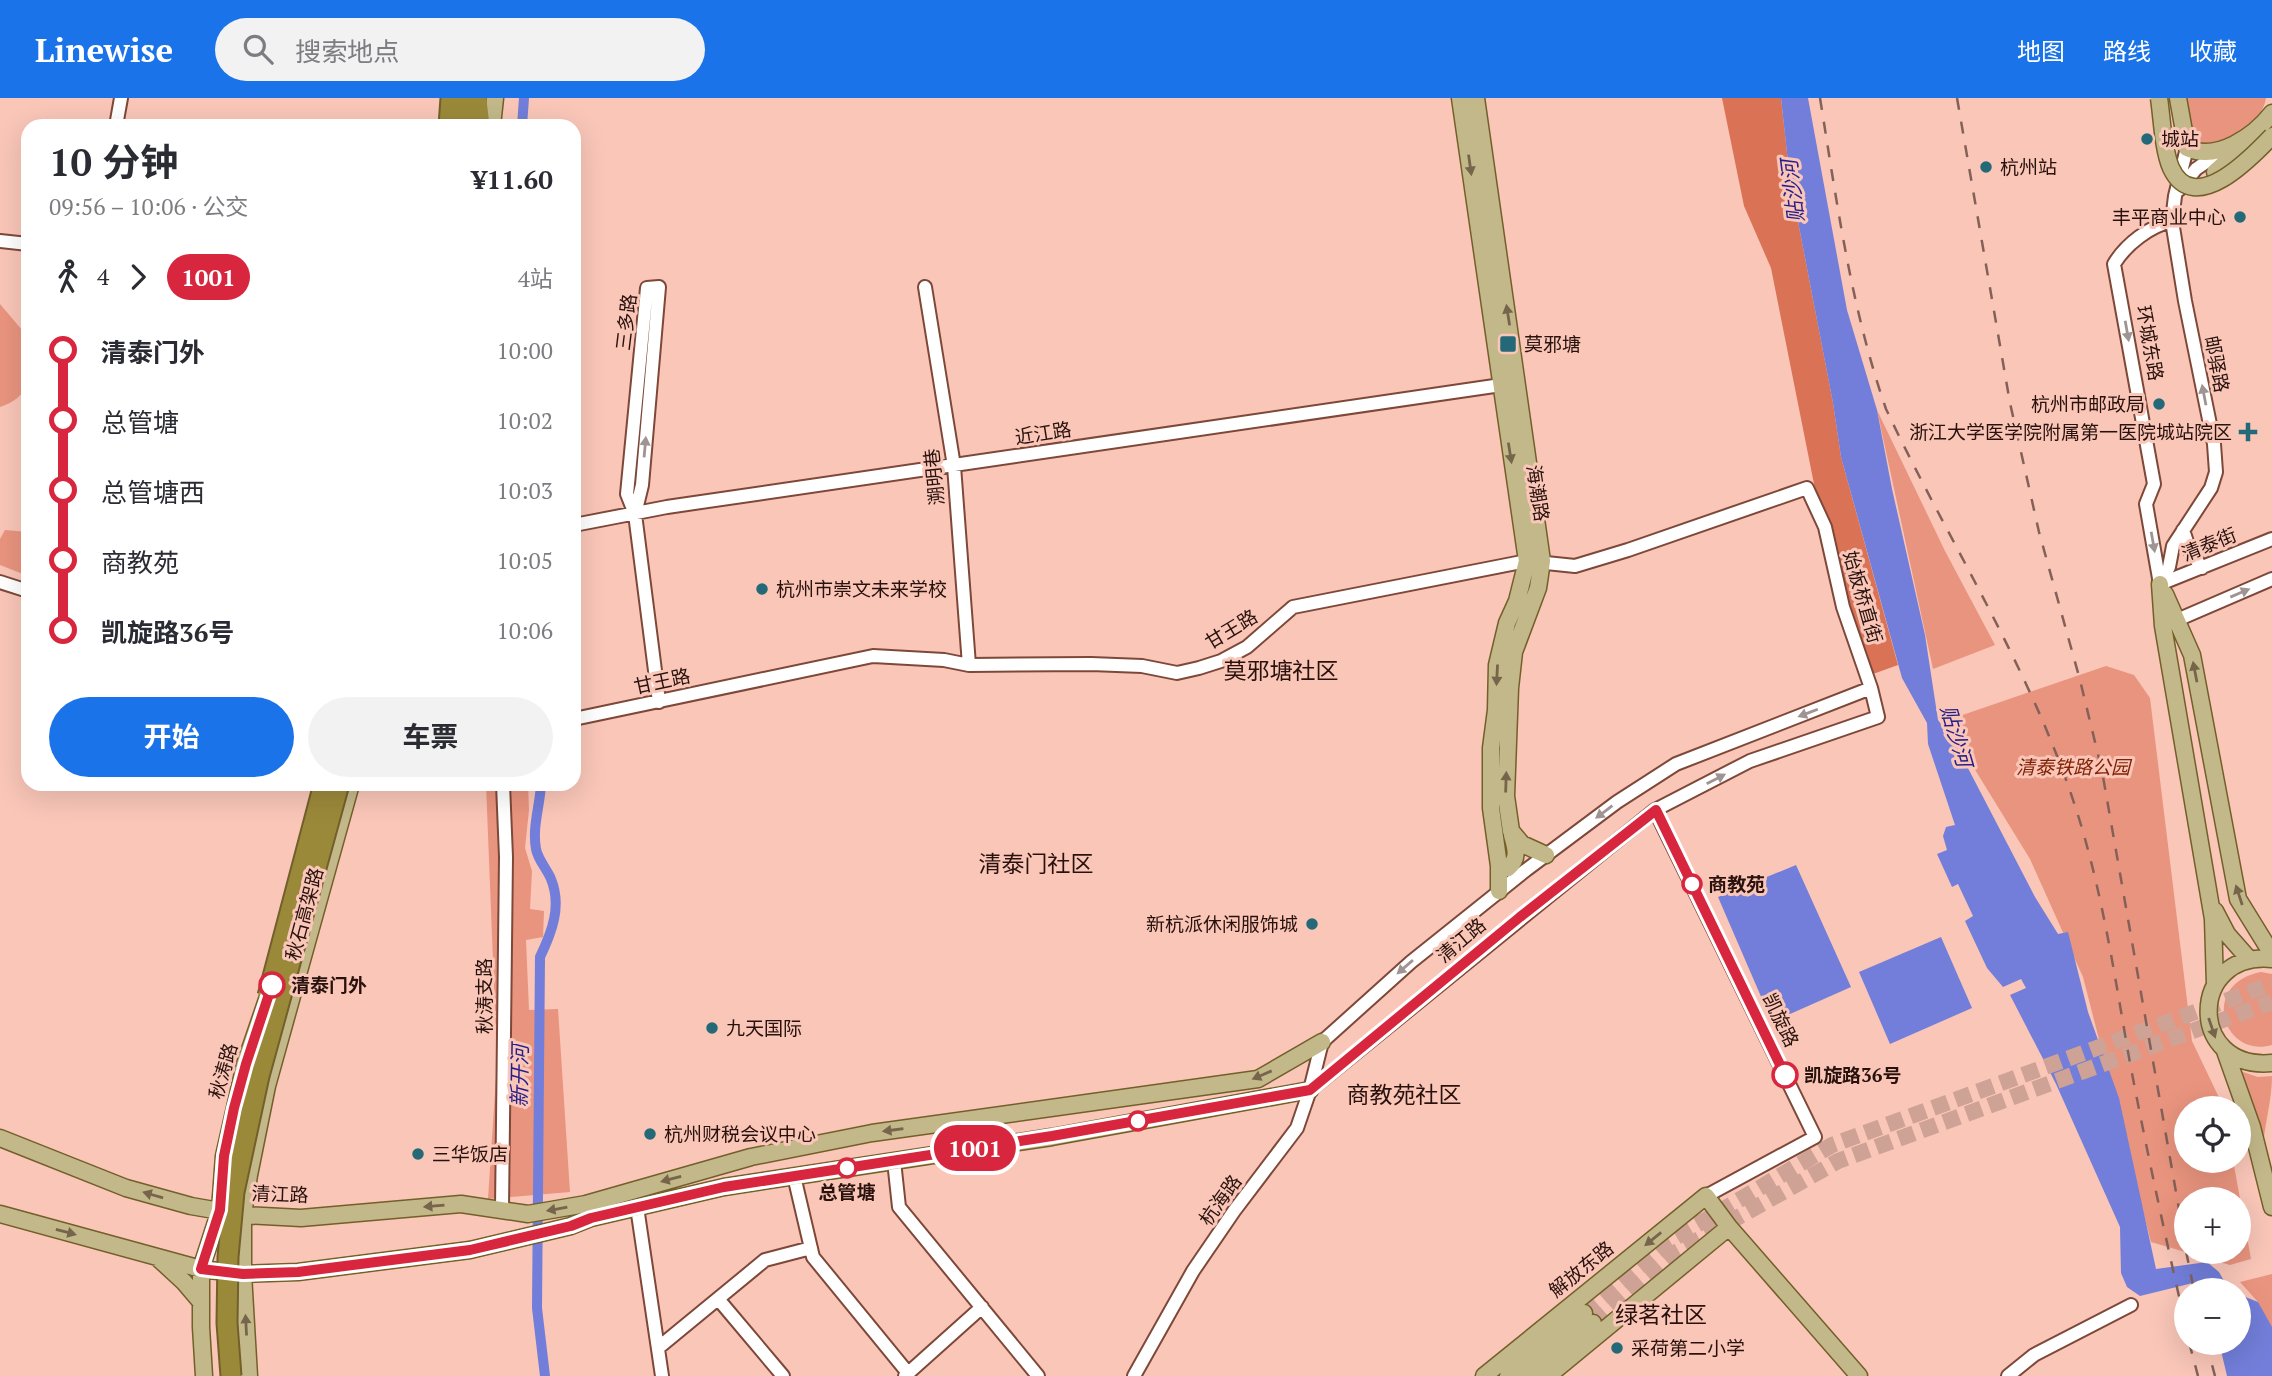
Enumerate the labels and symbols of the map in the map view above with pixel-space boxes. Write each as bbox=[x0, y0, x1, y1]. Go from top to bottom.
place label: 城站 bbox=[2161, 126, 2199, 151]
marker: 城站 bbox=[2139, 131, 2155, 147]
water label: 贴沙河 bbox=[1774, 154, 1810, 224]
place label: 杭州站 bbox=[2000, 154, 2057, 179]
one-way arrow bbox=[1465, 155, 1476, 177]
marker: 杭州站 bbox=[1978, 159, 1994, 175]
place label: 丰平商业中心 bbox=[2112, 204, 2226, 229]
marker: 丰平商业中心 bbox=[2232, 209, 2248, 225]
street label: 三多路 bbox=[610, 292, 641, 352]
street label: 环城东路 bbox=[2132, 303, 2169, 383]
one-way arrow bbox=[1502, 304, 1513, 326]
one-way arrow bbox=[2121, 320, 2132, 342]
place label: 莫邪塘 bbox=[1524, 331, 1581, 356]
marker: 莫邪塘 bbox=[1498, 334, 1518, 354]
street label: 邮驿路 bbox=[2200, 334, 2235, 394]
one-way arrow bbox=[2198, 384, 2209, 406]
place label: 杭州市邮政局 bbox=[2031, 391, 2145, 416]
marker: 杭州市邮政局 bbox=[2151, 396, 2167, 412]
street label: 近江路 bbox=[1013, 416, 1073, 449]
place label: 浙江大学医学院附属第一医院城站院区 bbox=[1909, 419, 2232, 444]
marker: 浙江大学医学院附属第一医院城站院区 bbox=[2238, 422, 2258, 442]
one-way arrow bbox=[640, 436, 651, 458]
one-way arrow bbox=[1505, 442, 1516, 464]
street label: 溯明巷 bbox=[918, 447, 949, 507]
street label: 海潮路 bbox=[1522, 463, 1555, 523]
street label: 清泰街 bbox=[2178, 521, 2240, 566]
one-way arrow bbox=[2148, 531, 2159, 553]
street label: 始板桥直街 bbox=[1838, 548, 1889, 646]
place label: 杭州市崇文未来学校 bbox=[776, 576, 947, 601]
marker: 杭州市崇文未来学校 bbox=[754, 581, 770, 597]
one-way arrow bbox=[2230, 587, 2250, 599]
street label: 甘王路 bbox=[1200, 603, 1262, 654]
district label: 莫邪塘社区 bbox=[1224, 655, 1339, 686]
one-way arrow bbox=[2189, 661, 2200, 683]
street label: 甘王路 bbox=[631, 662, 692, 699]
one-way arrow bbox=[1491, 664, 1502, 686]
water label: 贴沙河 bbox=[1935, 702, 1980, 774]
one-way arrow bbox=[1797, 708, 1818, 719]
park label: 清泰铁路公园 bbox=[2016, 754, 2133, 779]
one-way arrow bbox=[1501, 771, 1512, 793]
one-way arrow bbox=[1706, 773, 1726, 784]
one-way arrow bbox=[1595, 805, 1613, 819]
district label: 清泰门社区 bbox=[979, 848, 1094, 879]
street label: 秋石高架路 bbox=[279, 865, 328, 963]
place label: 商教苑 bbox=[1708, 871, 1765, 896]
marker: 商教苑 bbox=[1682, 874, 1702, 894]
one-way arrow bbox=[2233, 884, 2243, 905]
place label: 新杭派休闲服饰城 bbox=[1146, 911, 1298, 936]
street label: 清江路 bbox=[1431, 912, 1491, 968]
marker: 新杭派休闲服饰城 bbox=[1304, 916, 1320, 932]
street label: 秋涛支路 bbox=[471, 958, 496, 1034]
one-way arrow bbox=[1397, 959, 1414, 974]
marker: 清泰门外 bbox=[259, 972, 285, 998]
place label: 清泰门外 bbox=[291, 972, 367, 997]
street label: 凯旋路 bbox=[1758, 989, 1805, 1051]
place label: 九天国际 bbox=[726, 1015, 802, 1040]
one-way arrow bbox=[2207, 1017, 2218, 1038]
marker: 九天国际 bbox=[704, 1020, 720, 1036]
street label: 秋涛路 bbox=[203, 1040, 242, 1102]
water label: 新开河 bbox=[504, 1040, 534, 1108]
marker: 凯旋路36号 bbox=[1772, 1062, 1798, 1088]
place label: 凯旋路36号 bbox=[1804, 1062, 1901, 1087]
one-way arrow bbox=[1252, 1069, 1272, 1081]
district label: 商教苑社区 bbox=[1347, 1079, 1462, 1110]
unlabelled marker bbox=[1128, 1111, 1148, 1131]
place label: 杭州财税会议中心 bbox=[664, 1121, 816, 1146]
one-way arrow bbox=[882, 1125, 904, 1136]
line badge: 1001 bbox=[926, 1125, 1024, 1171]
marker: 杭州财税会议中心 bbox=[642, 1126, 658, 1142]
place label: 三华饭店 bbox=[432, 1141, 508, 1166]
marker: 三华饭店 bbox=[410, 1146, 426, 1162]
marker: 总管塘 bbox=[837, 1158, 857, 1178]
street label: 杭海路 bbox=[1193, 1169, 1246, 1230]
one-way arrow bbox=[661, 1175, 682, 1185]
place label: 总管塘 bbox=[818, 1179, 876, 1204]
street label: 清江路 bbox=[251, 1180, 309, 1207]
one-way arrow bbox=[143, 1190, 164, 1200]
one-way arrow bbox=[423, 1201, 445, 1212]
one-way arrow bbox=[545, 1204, 567, 1215]
one-way arrow bbox=[55, 1227, 77, 1238]
one-way arrow bbox=[1644, 1231, 1661, 1246]
street label: 解放东路 bbox=[1543, 1235, 1618, 1302]
district label: 绿茗社区 bbox=[1615, 1299, 1707, 1330]
one-way arrow bbox=[241, 1314, 252, 1336]
place label: 采荷第二小学 bbox=[1631, 1335, 1745, 1360]
marker: 采荷第二小学 bbox=[1609, 1340, 1625, 1356]

